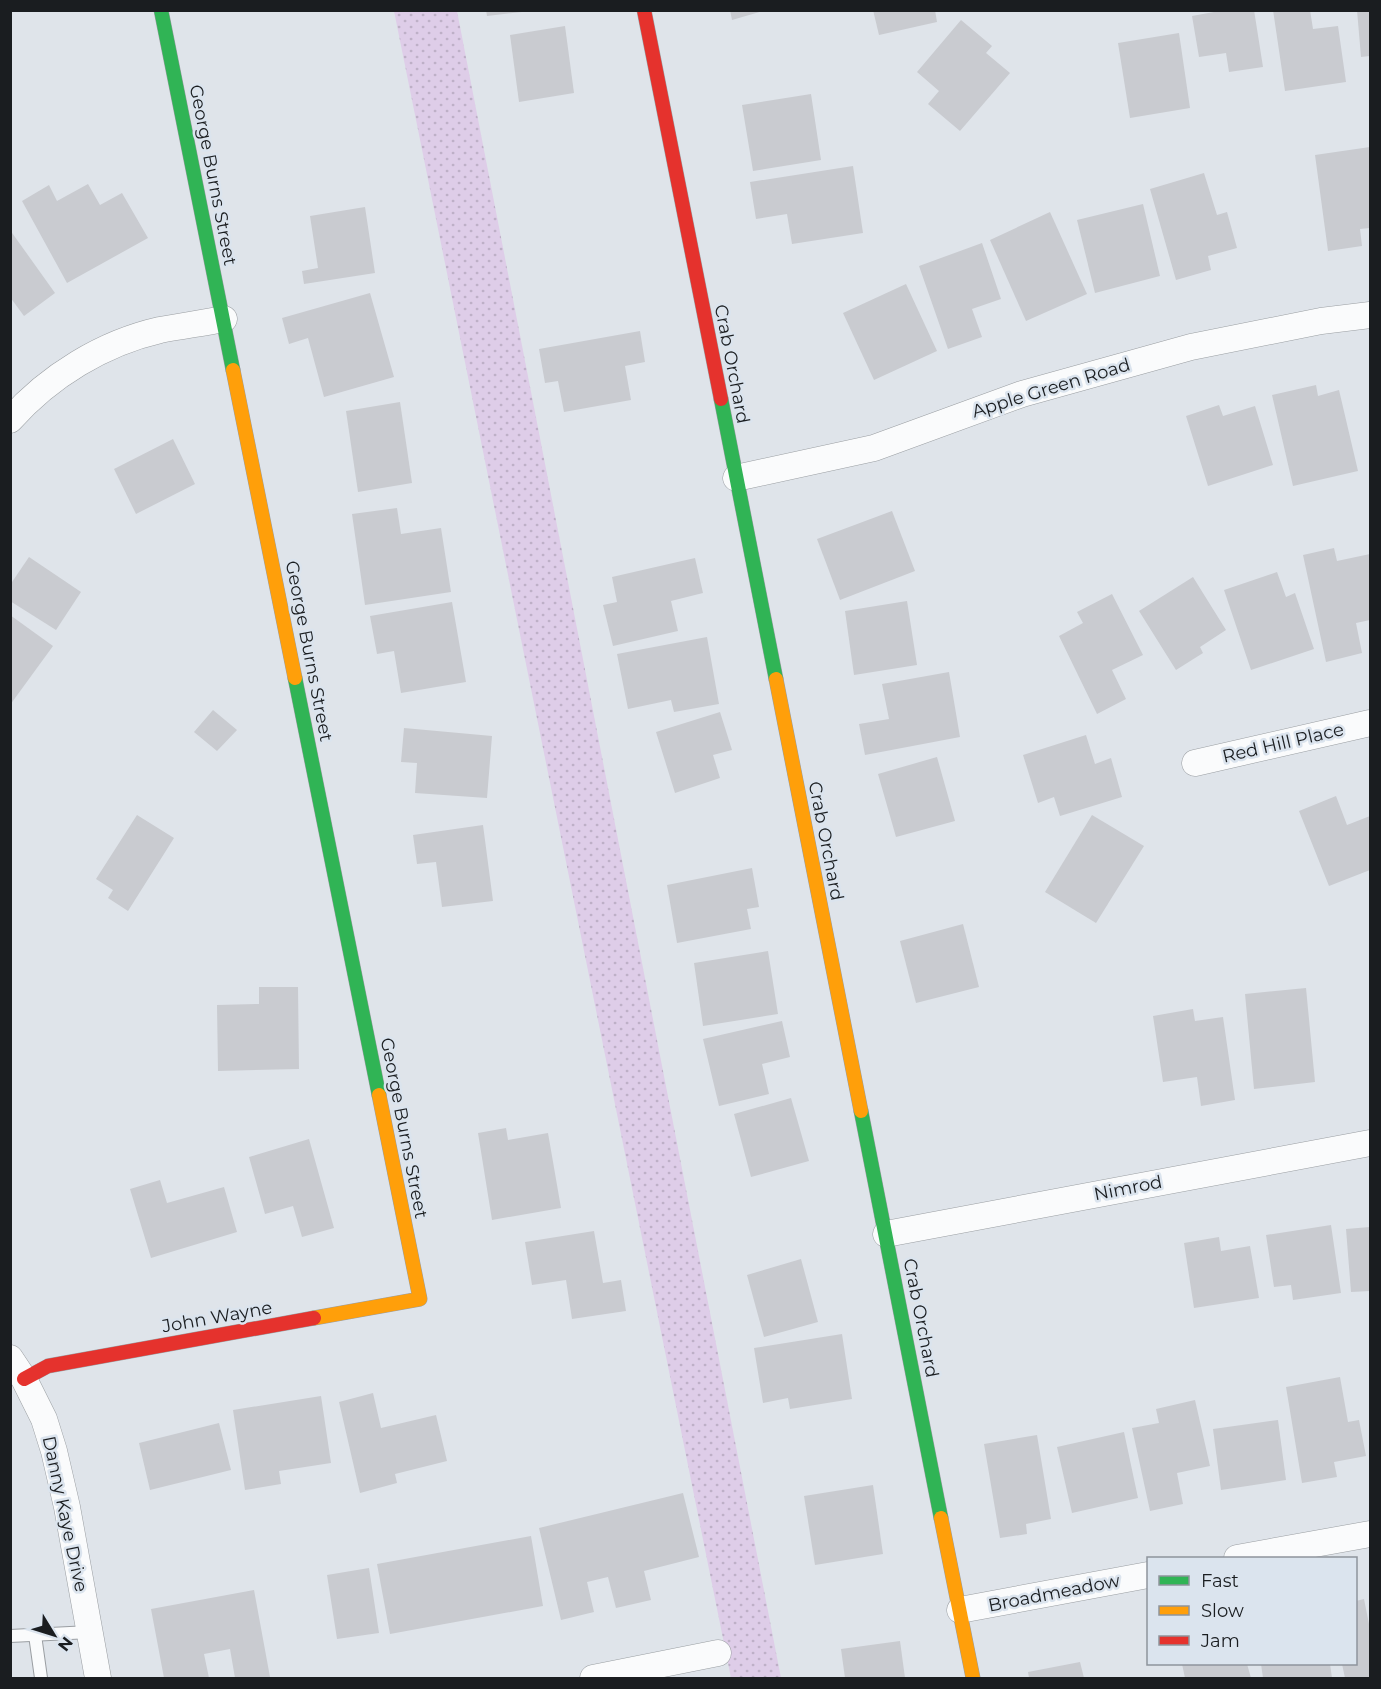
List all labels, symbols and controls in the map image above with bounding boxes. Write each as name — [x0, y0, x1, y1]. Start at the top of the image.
street label: George Burns Street — [185, 83, 241, 267]
street label: Crab Orchard — [710, 303, 754, 425]
street label: Apple Green Road — [969, 353, 1133, 423]
street label: George Burns Street — [281, 559, 337, 743]
street label: Red Hill Place — [1220, 718, 1346, 768]
street label: Crab Orchard — [804, 780, 848, 902]
street label: George Burns Street — [376, 1036, 432, 1220]
street label: Nimrod — [1092, 1171, 1164, 1205]
street label: Crab Orchard — [899, 1257, 943, 1379]
street label: John Wayne — [159, 1296, 274, 1338]
street label: Danny Kaye Drive — [38, 1434, 92, 1594]
legend — [1147, 1557, 1357, 1665]
street label: Broadmeadow — [986, 1569, 1122, 1617]
text: Fast — [1201, 1570, 1239, 1592]
text: Slow — [1201, 1600, 1244, 1622]
north arrow — [24, 1605, 84, 1665]
text: Jam — [1200, 1630, 1240, 1652]
text: N — [54, 1633, 77, 1655]

